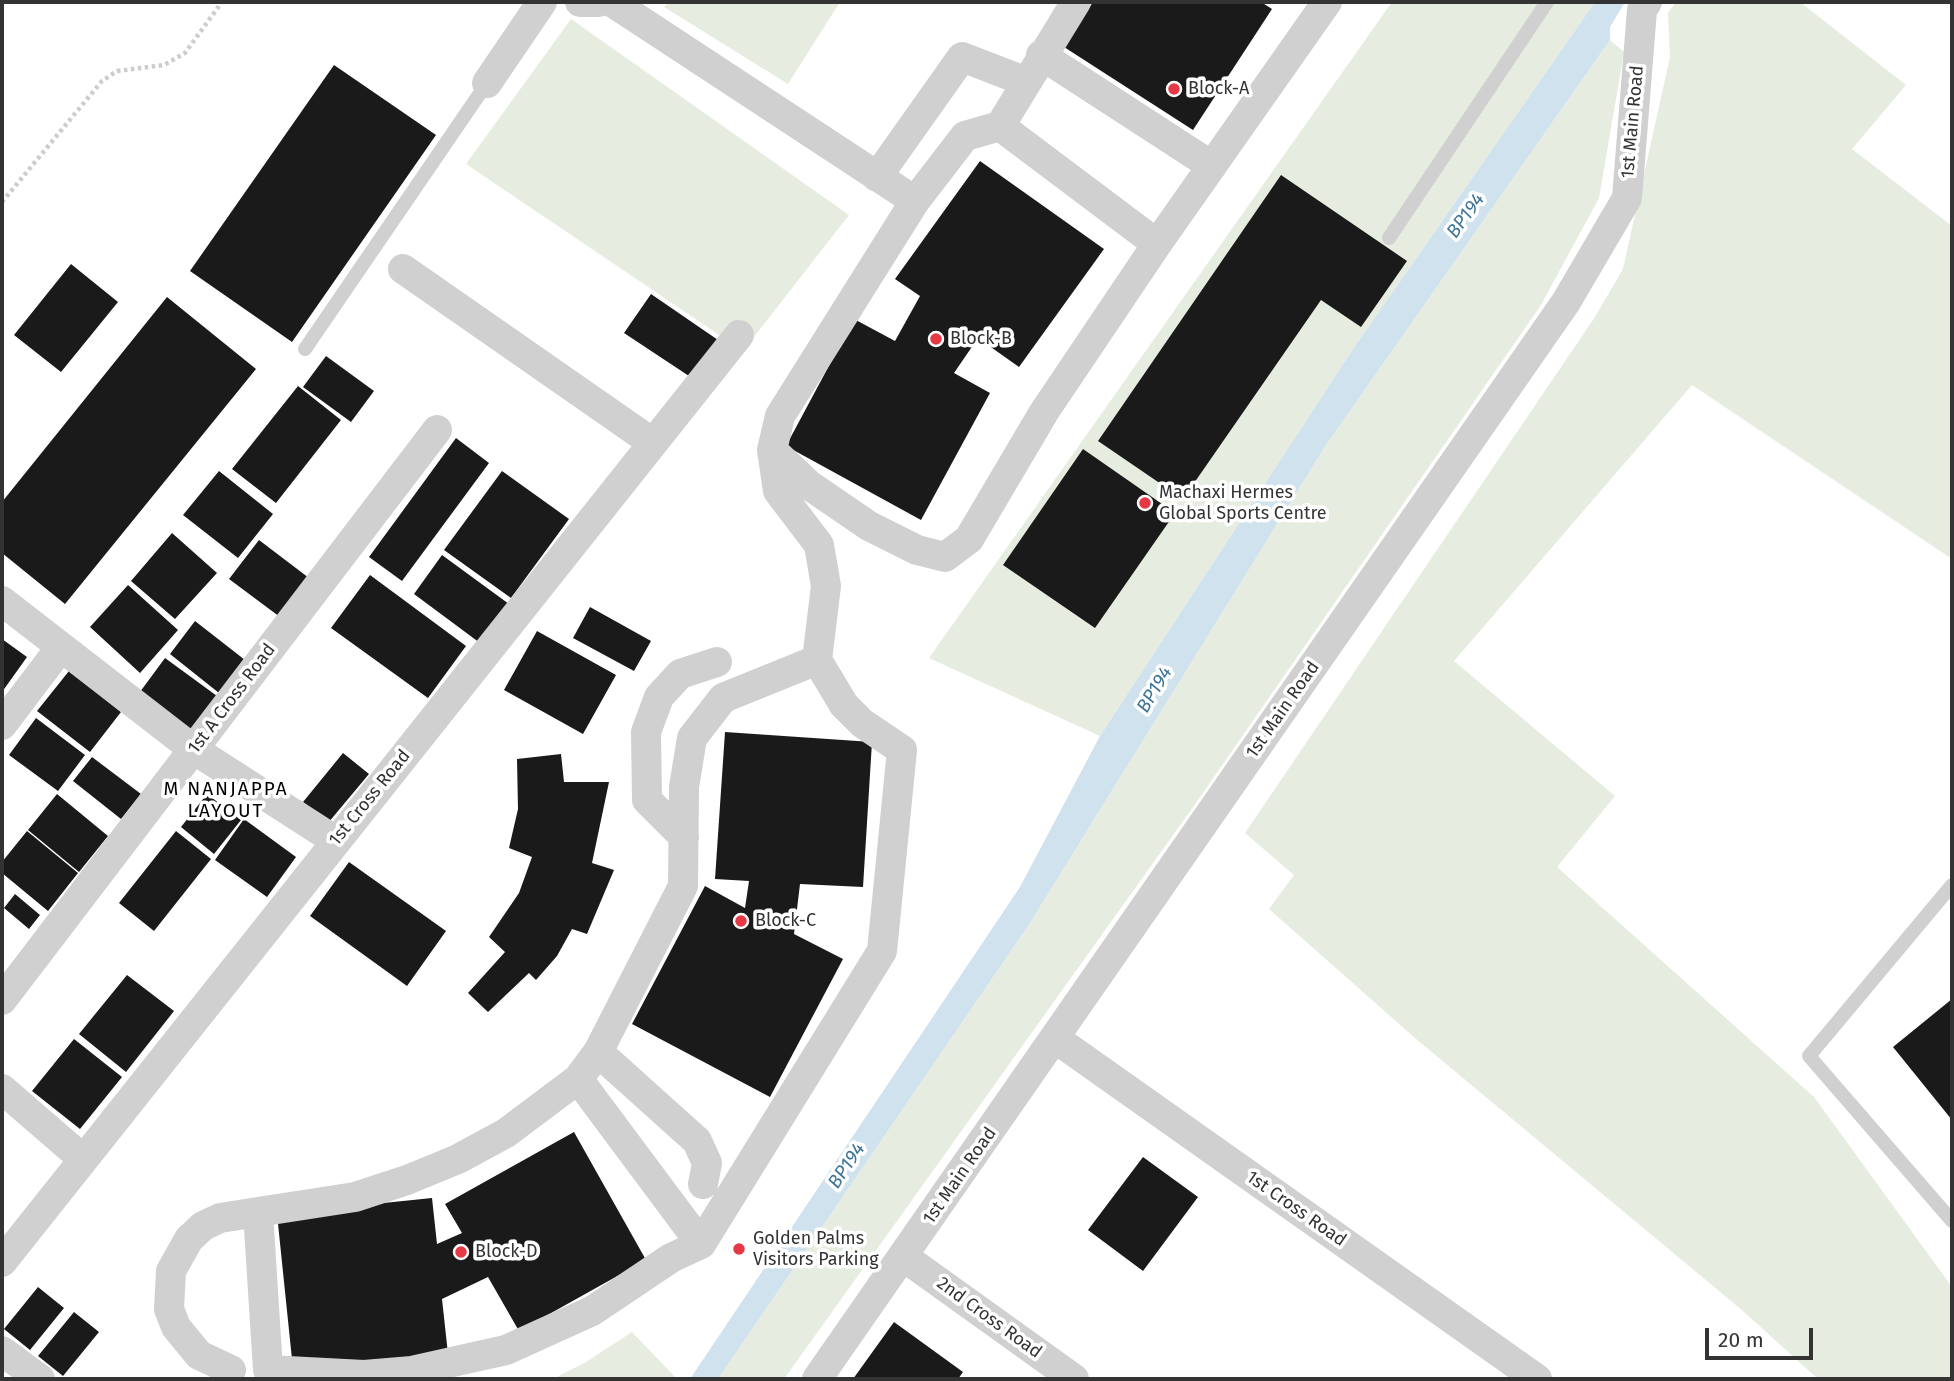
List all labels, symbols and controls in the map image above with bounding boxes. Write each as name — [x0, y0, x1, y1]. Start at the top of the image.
street label: 1st Main Road — [1617, 65, 1649, 179]
place label: Block-A — [1188, 78, 1249, 100]
marker: Block-A — [1166, 81, 1182, 97]
water label: BP194 — [1442, 189, 1490, 243]
place label: Block-B — [950, 328, 1012, 350]
marker: Block-B — [928, 331, 944, 347]
place label: Machaxi Hermes Global Sports Centre — [1159, 482, 1327, 524]
marker: Machaxi Hermes Global Sports Centre — [1137, 495, 1153, 511]
street label: 1st A Cross Road — [184, 640, 280, 758]
street label: 1st Main Road — [1242, 657, 1324, 763]
water label: BP194 — [1132, 663, 1178, 717]
street label: 1st Cross Road — [325, 746, 415, 850]
district label: M NANJAPPA LAYOUT — [165, 779, 287, 823]
place label: Block-C — [755, 910, 816, 932]
marker: Block-C — [733, 913, 749, 929]
street label: 1st Main Road — [919, 1123, 1001, 1229]
water label: BP194 — [824, 1139, 870, 1193]
street label: 1st Cross Road — [1242, 1167, 1350, 1251]
place label: Golden Palms Visitors Parking — [753, 1228, 879, 1270]
place label: Block-D — [475, 1241, 538, 1263]
marker: Golden Palms Visitors Parking — [731, 1241, 747, 1257]
marker: Block-D — [453, 1244, 469, 1260]
street label: 2nd Cross Road — [932, 1273, 1046, 1363]
scale bar — [1709, 1314, 1818, 1358]
text: 20 m — [1718, 1327, 1764, 1353]

